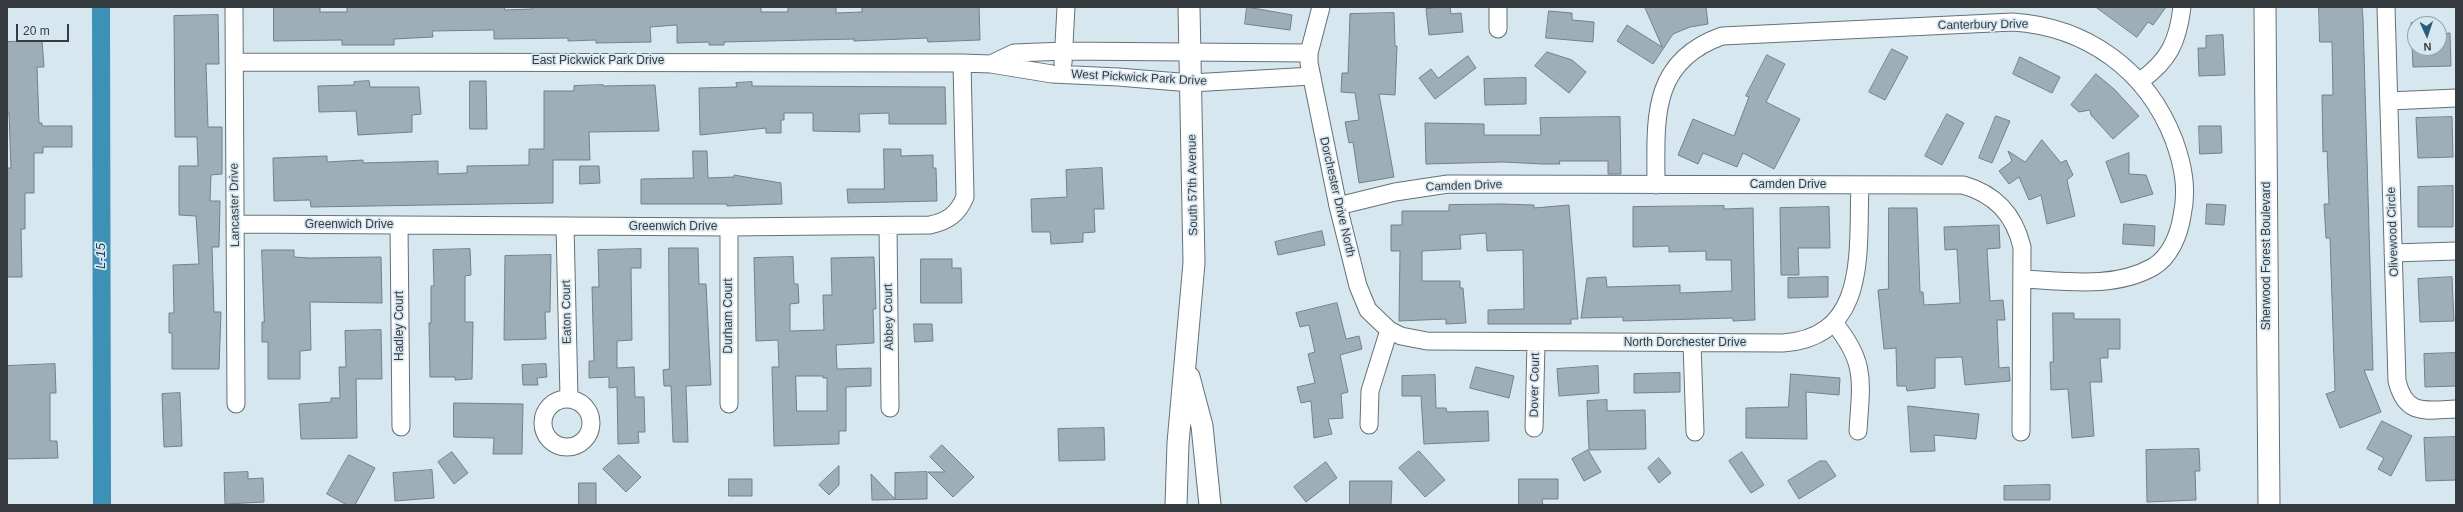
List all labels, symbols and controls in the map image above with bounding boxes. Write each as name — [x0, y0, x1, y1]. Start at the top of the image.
scale bar — [18, 16, 71, 42]
north arrow — [2407, 16, 2447, 56]
street label: Canterbury Drive — [1938, 17, 2028, 33]
text: 20 m — [23, 24, 50, 38]
text: N — [2423, 41, 2432, 53]
street label: East Pickwick Park Drive — [532, 54, 664, 68]
street label: West Pickwick Park Drive — [1071, 67, 1207, 89]
street label: South 57th Avenue — [1185, 134, 1201, 236]
street label: Dorchester Drive North — [1316, 136, 1358, 258]
street label: Lancaster Drive — [227, 163, 243, 247]
street label: Camden Drive — [1425, 177, 1503, 195]
street label: Camden Drive — [1750, 178, 1826, 192]
street label: Sherwood Forest Boulevard — [2260, 182, 2274, 330]
street label: Olivewood Circle — [2384, 187, 2402, 277]
street label: Greenwich Drive — [305, 218, 393, 232]
street label: Greenwich Drive — [629, 220, 717, 234]
water label: L-15 — [93, 243, 109, 269]
street label: Durham Court — [722, 278, 736, 354]
street label: Eaton Court — [559, 280, 575, 344]
street label: Abbey Court — [881, 284, 897, 350]
street label: Hadley Court — [393, 291, 407, 361]
street label: North Dorchester Drive — [1624, 336, 1746, 350]
street label: Dover Court — [1527, 353, 1543, 417]

